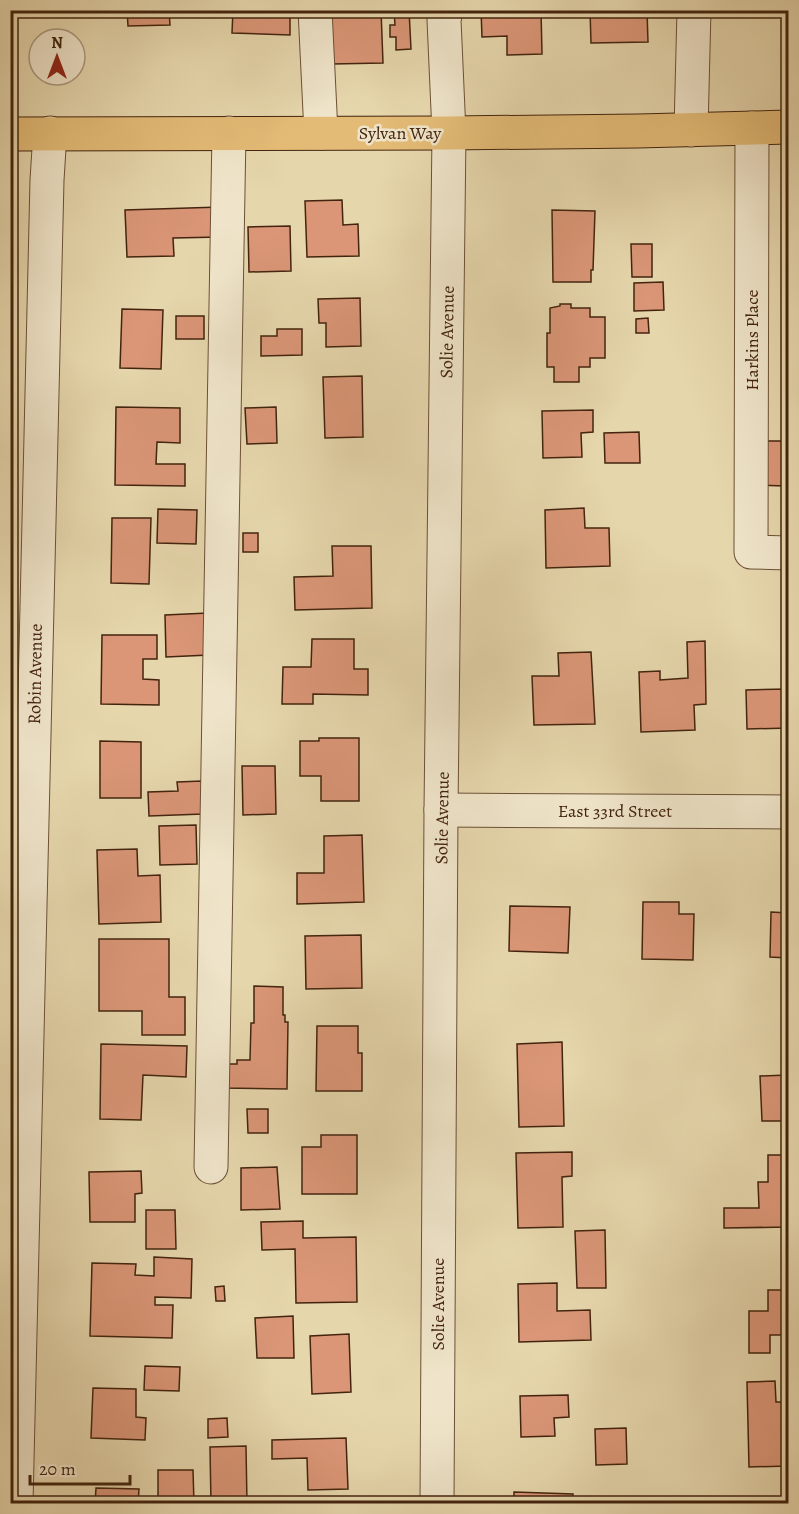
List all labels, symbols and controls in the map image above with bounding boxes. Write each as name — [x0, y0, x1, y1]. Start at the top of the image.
north arrow — [27, 27, 87, 87]
text: N — [51, 32, 63, 54]
street label: Sylvan Way — [359, 121, 442, 145]
street label: Solie Avenue — [434, 285, 460, 379]
street label: Harkins Place — [740, 289, 764, 391]
street label: Robin Avenue — [22, 623, 48, 725]
street label: Solie Avenue — [429, 771, 455, 865]
street label: East 33rd Street — [558, 799, 672, 823]
street label: Solie Avenue — [426, 1258, 450, 1350]
scale bar — [30, 1448, 130, 1486]
text: 20 m — [39, 1457, 76, 1481]

